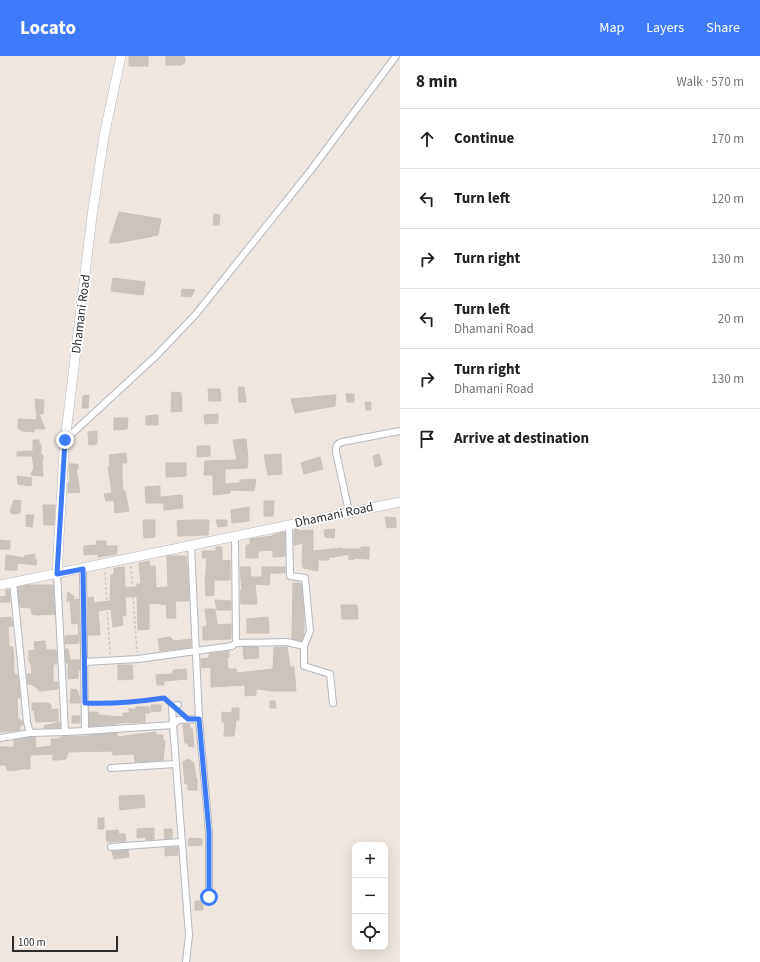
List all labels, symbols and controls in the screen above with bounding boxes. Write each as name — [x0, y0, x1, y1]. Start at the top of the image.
text: Locato — [20, 15, 76, 42]
text: Map — [599, 18, 624, 38]
text: Layers — [646, 18, 684, 38]
text: Share — [706, 18, 740, 38]
text: 8 min — [416, 70, 457, 94]
text: Walk · 570 m — [676, 73, 744, 91]
icon: ahead — [416, 128, 438, 150]
text: Continue — [454, 128, 514, 149]
text: 170 m — [711, 130, 744, 148]
icon: left — [416, 188, 438, 210]
text: Turn left — [454, 188, 510, 209]
text: 120 m — [711, 190, 744, 208]
icon: right — [416, 248, 438, 270]
text: Turn right — [454, 248, 520, 269]
text: 130 m — [711, 250, 744, 268]
street label: Dhamani Road — [67, 273, 95, 355]
text: Turn left — [454, 299, 510, 320]
icon: left — [416, 308, 438, 330]
text: 20 m — [718, 310, 744, 328]
text: Dhamani Road — [454, 320, 534, 338]
text: Turn right — [454, 359, 520, 380]
icon: right — [416, 368, 438, 390]
text: 130 m — [711, 370, 744, 388]
text: Dhamani Road — [454, 380, 534, 398]
icon: arrive — [416, 428, 438, 450]
text: Arrive at destination — [454, 428, 589, 449]
route end — [56, 431, 74, 449]
street label: Dhamani Road — [293, 498, 375, 532]
map controls — [352, 842, 388, 950]
button: + — [352, 842, 388, 878]
button: − — [352, 878, 388, 914]
route start — [200, 888, 218, 906]
button: locate — [352, 914, 388, 950]
scale bar — [12, 934, 118, 953]
text: 100 m — [18, 935, 46, 950]

